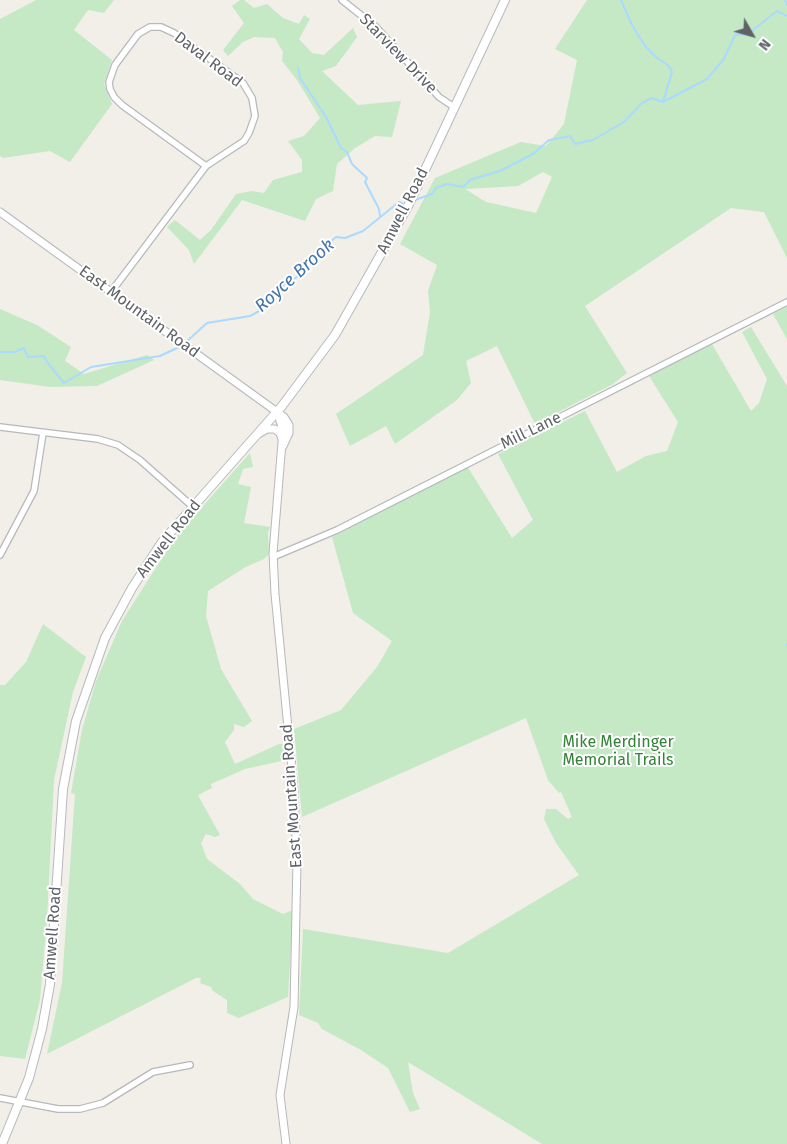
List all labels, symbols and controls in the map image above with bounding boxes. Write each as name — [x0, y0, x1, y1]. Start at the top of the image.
street label: Starview Drive — [355, 10, 441, 98]
north arrow — [727, 10, 777, 60]
street label: Daval Road — [170, 28, 246, 92]
text: N — [755, 36, 774, 53]
street label: Amwell Road — [373, 165, 433, 257]
water label: Royce Brook — [251, 235, 339, 317]
street label: East Mountain Road — [75, 262, 203, 362]
street label: Mill Lane — [497, 408, 565, 454]
street label: Amwell Road — [133, 496, 205, 582]
street label: East Mountain Road — [277, 723, 307, 869]
park label: Mike Merdinger Memorial Trails — [562, 733, 674, 771]
street label: Amwell Road — [40, 886, 66, 980]

